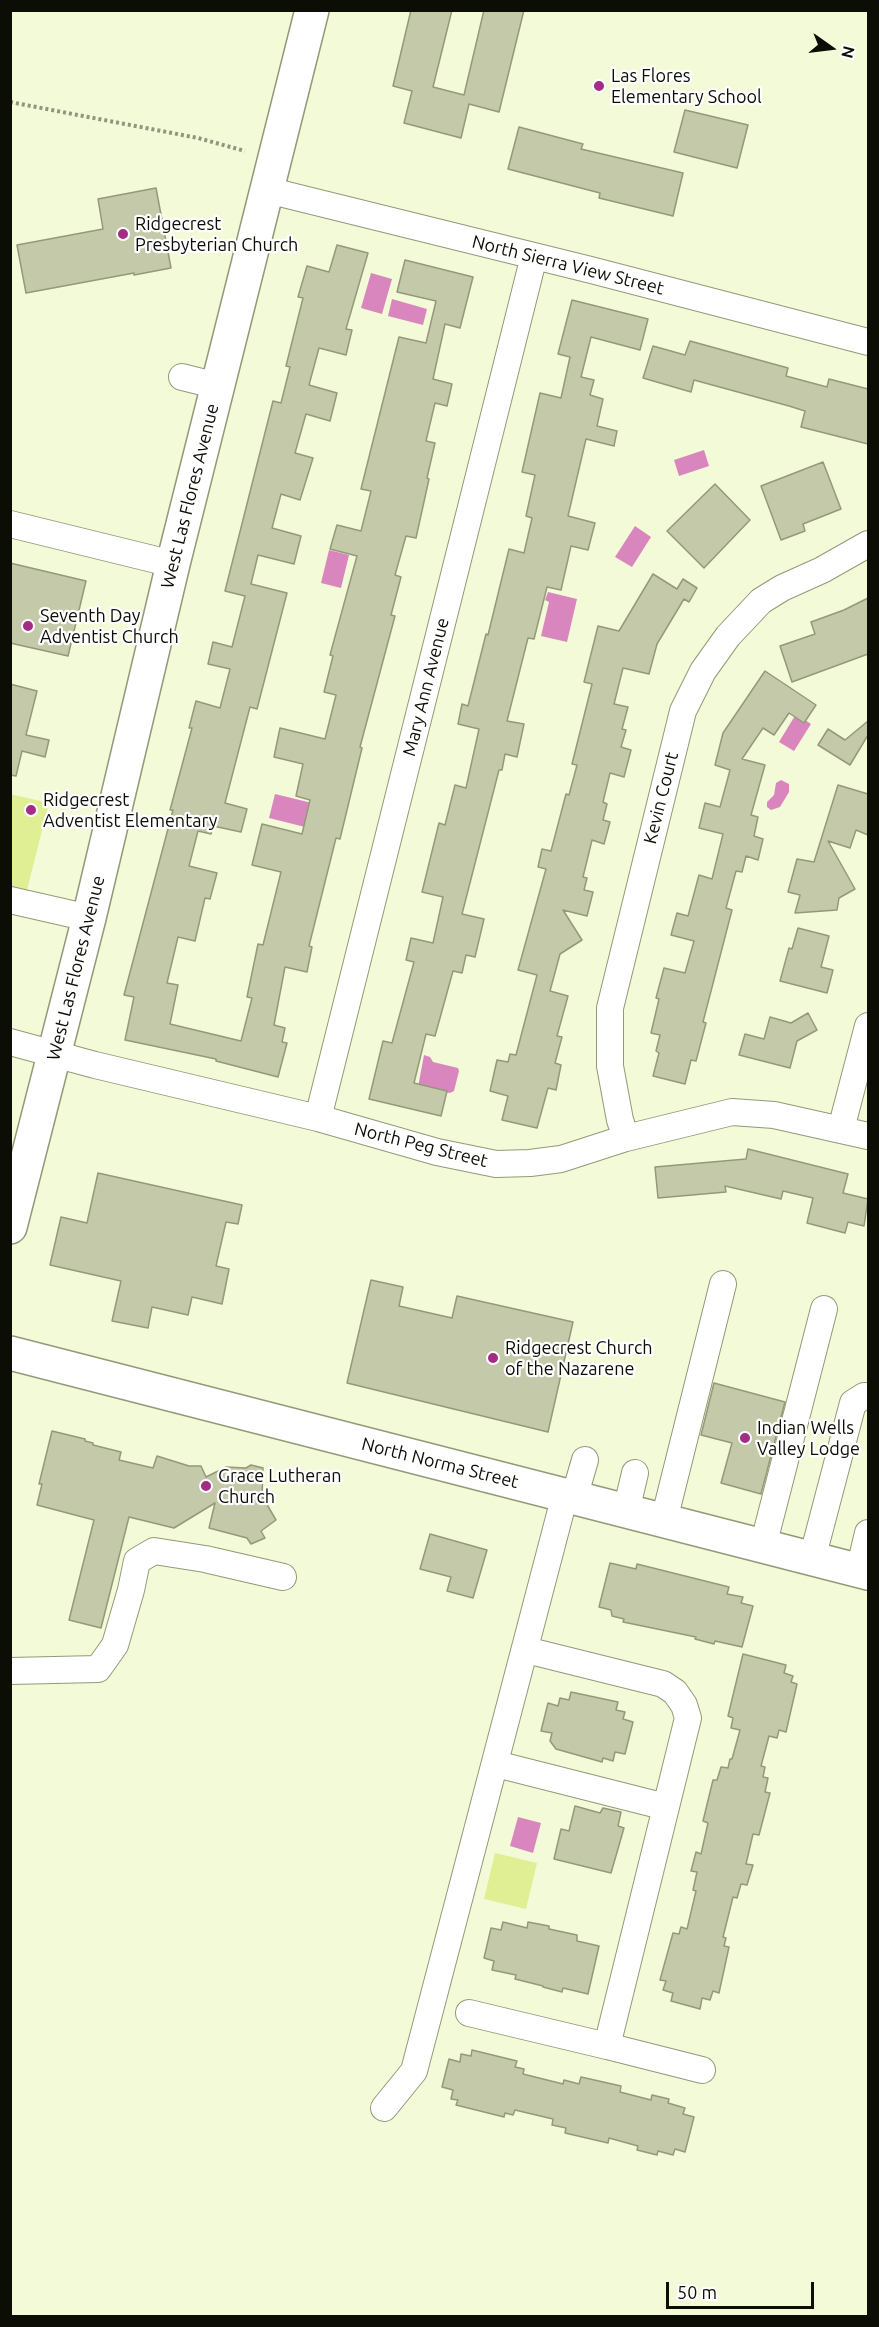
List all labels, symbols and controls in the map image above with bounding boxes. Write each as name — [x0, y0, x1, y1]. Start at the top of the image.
north arrow — [801, 18, 861, 78]
text: N — [838, 44, 859, 60]
place label: Las Flores Elementary School — [611, 65, 762, 107]
marker: Las Flores Elementary School — [592, 79, 606, 93]
place label: Ridgecrest Presbyterian Church — [135, 213, 298, 256]
marker: Ridgecrest Presbyterian Church — [116, 227, 130, 241]
street label: North Sierra View Street — [470, 231, 666, 299]
street label: West Las Flores Avenue — [157, 401, 223, 591]
place label: Seventh Day Adventist Church — [40, 605, 179, 648]
street label: Mary Ann Avenue — [398, 616, 454, 758]
marker: Seventh Day Adventist Church — [21, 619, 35, 633]
street label: Kevin Court — [639, 750, 683, 846]
place label: Ridgecrest Adventist Elementary — [43, 789, 217, 832]
marker: Ridgecrest Adventist Elementary — [24, 803, 38, 817]
street label: West Las Flores Avenue — [43, 873, 109, 1063]
street label: North Peg Street — [352, 1118, 490, 1172]
place label: Ridgecrest Church of the Nazarene — [505, 1337, 653, 1380]
marker: Ridgecrest Church of the Nazarene — [486, 1351, 500, 1365]
place label: Indian Wells Valley Lodge — [757, 1417, 860, 1460]
marker: Indian Wells Valley Lodge — [738, 1431, 752, 1445]
street label: North Norma Street — [359, 1433, 521, 1493]
place label: Grace Lutheran Church — [218, 1465, 341, 1508]
marker: Grace Lutheran Church — [199, 1479, 213, 1493]
scale bar — [669, 2270, 818, 2308]
text: 50 m — [677, 2282, 717, 2302]

